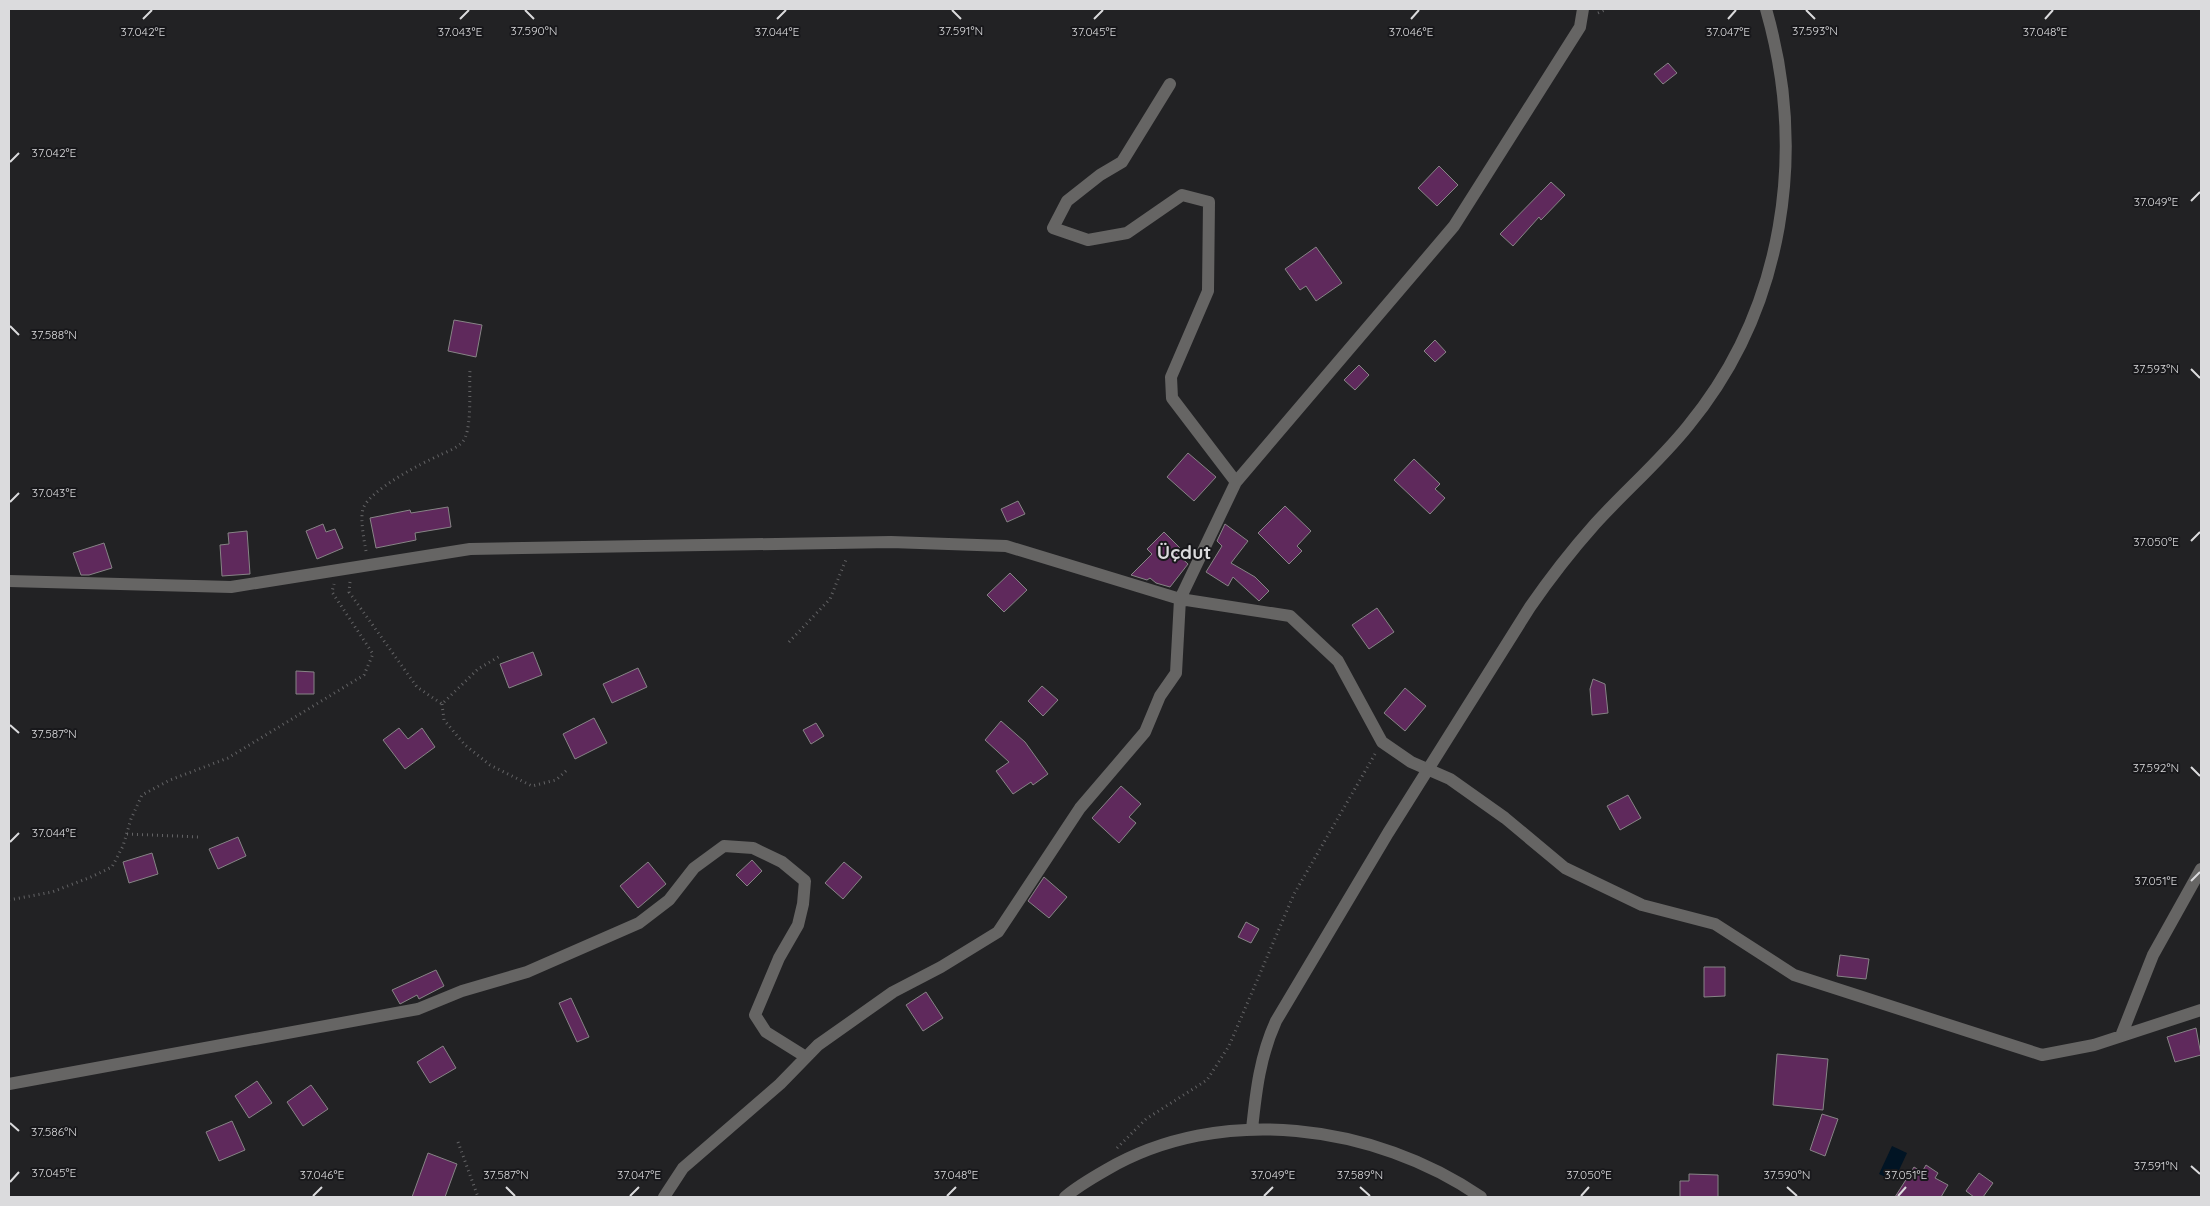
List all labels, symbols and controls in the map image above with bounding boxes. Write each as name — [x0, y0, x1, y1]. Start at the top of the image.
text: 37.590°N — [511, 23, 557, 38]
text: 37.591°N — [939, 23, 983, 38]
text: 37.593°N — [1792, 23, 1838, 38]
text: 37.042°E — [121, 24, 166, 39]
text: 37.043°E — [438, 24, 482, 39]
text: 37.044°E — [755, 24, 799, 39]
text: 37.045°E — [1072, 24, 1117, 39]
text: 37.046°E — [1389, 24, 1433, 39]
text: 37.047°E — [1706, 24, 1750, 39]
text: 37.048°E — [2023, 24, 2067, 39]
text: 37.042°E — [32, 145, 77, 160]
text: 37.049°E — [2134, 194, 2178, 209]
text: 37.588°N — [31, 327, 77, 342]
text: 37.593°N — [2133, 361, 2179, 376]
text: 37.043°E — [32, 485, 76, 500]
text: 37.050°E — [2133, 534, 2179, 549]
district label: Üçdut — [1157, 540, 1211, 564]
text: 37.587°N — [31, 726, 77, 741]
text: 37.592°N — [2133, 760, 2179, 775]
text: 37.044°E — [32, 825, 76, 840]
text: 37.051°E — [2135, 873, 2178, 888]
text: 37.586°N — [31, 1124, 77, 1139]
text: 37.591°N — [2134, 1158, 2178, 1173]
text: 37.045°E — [32, 1165, 77, 1180]
text: 37.046°E — [300, 1167, 344, 1182]
text: 37.587°N — [483, 1167, 529, 1182]
text: 37.047°E — [617, 1167, 661, 1182]
text: 37.048°E — [934, 1167, 978, 1182]
text: 37.049°E — [1251, 1167, 1295, 1182]
text: 37.589°N — [1337, 1167, 1383, 1182]
text: 37.050°E — [1566, 1167, 1612, 1182]
text: 37.590°N — [1764, 1167, 1810, 1182]
text: 37.051°E — [1885, 1167, 1928, 1182]

